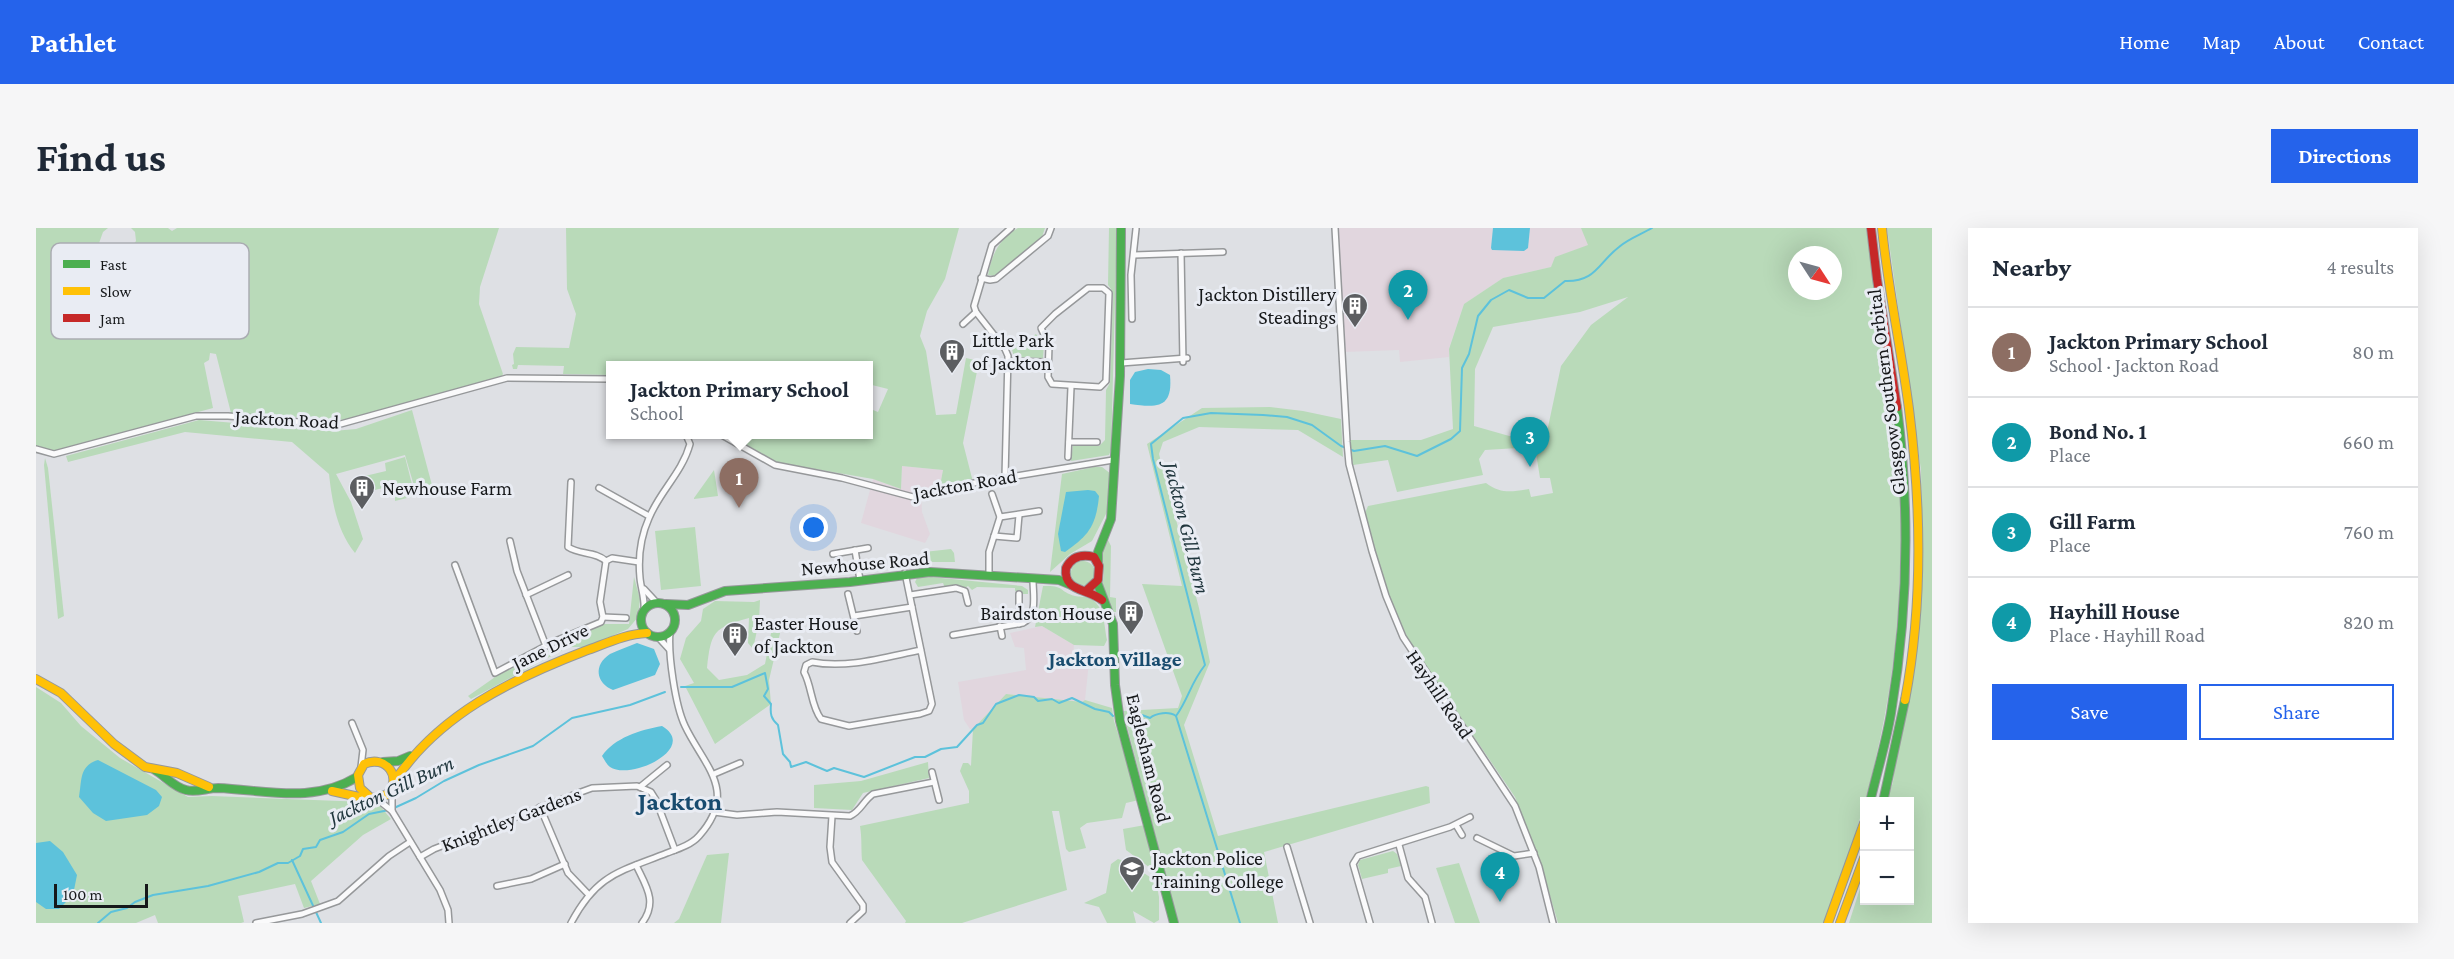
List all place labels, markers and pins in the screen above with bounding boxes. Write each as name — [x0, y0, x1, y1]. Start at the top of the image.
pin: 2 — [1388, 270, 1428, 320]
place label: Jackton Distillery Steadings — [1196, 283, 1337, 329]
building icon: Jackton Distillery Steadings — [1340, 291, 1370, 329]
place label: Little Park of Jackton — [972, 329, 1054, 375]
building icon: Little Park of Jackton — [937, 337, 967, 375]
pin: 3 — [1510, 418, 1550, 467]
pin: 1 — [720, 458, 758, 508]
building icon: Newhouse Farm — [347, 473, 377, 511]
place label: Newhouse Farm — [382, 477, 512, 499]
building icon: Bairdston House — [1116, 598, 1146, 636]
place label: Bairdston House — [980, 602, 1112, 624]
place label: Easter House of Jackton — [754, 612, 859, 658]
building icon: Easter House of Jackton — [720, 620, 750, 658]
place label: Jackton Police Training College — [1150, 847, 1284, 893]
pin: 4 — [1480, 852, 1520, 902]
school or university icon: Jackton Police Training College — [1117, 854, 1147, 892]

